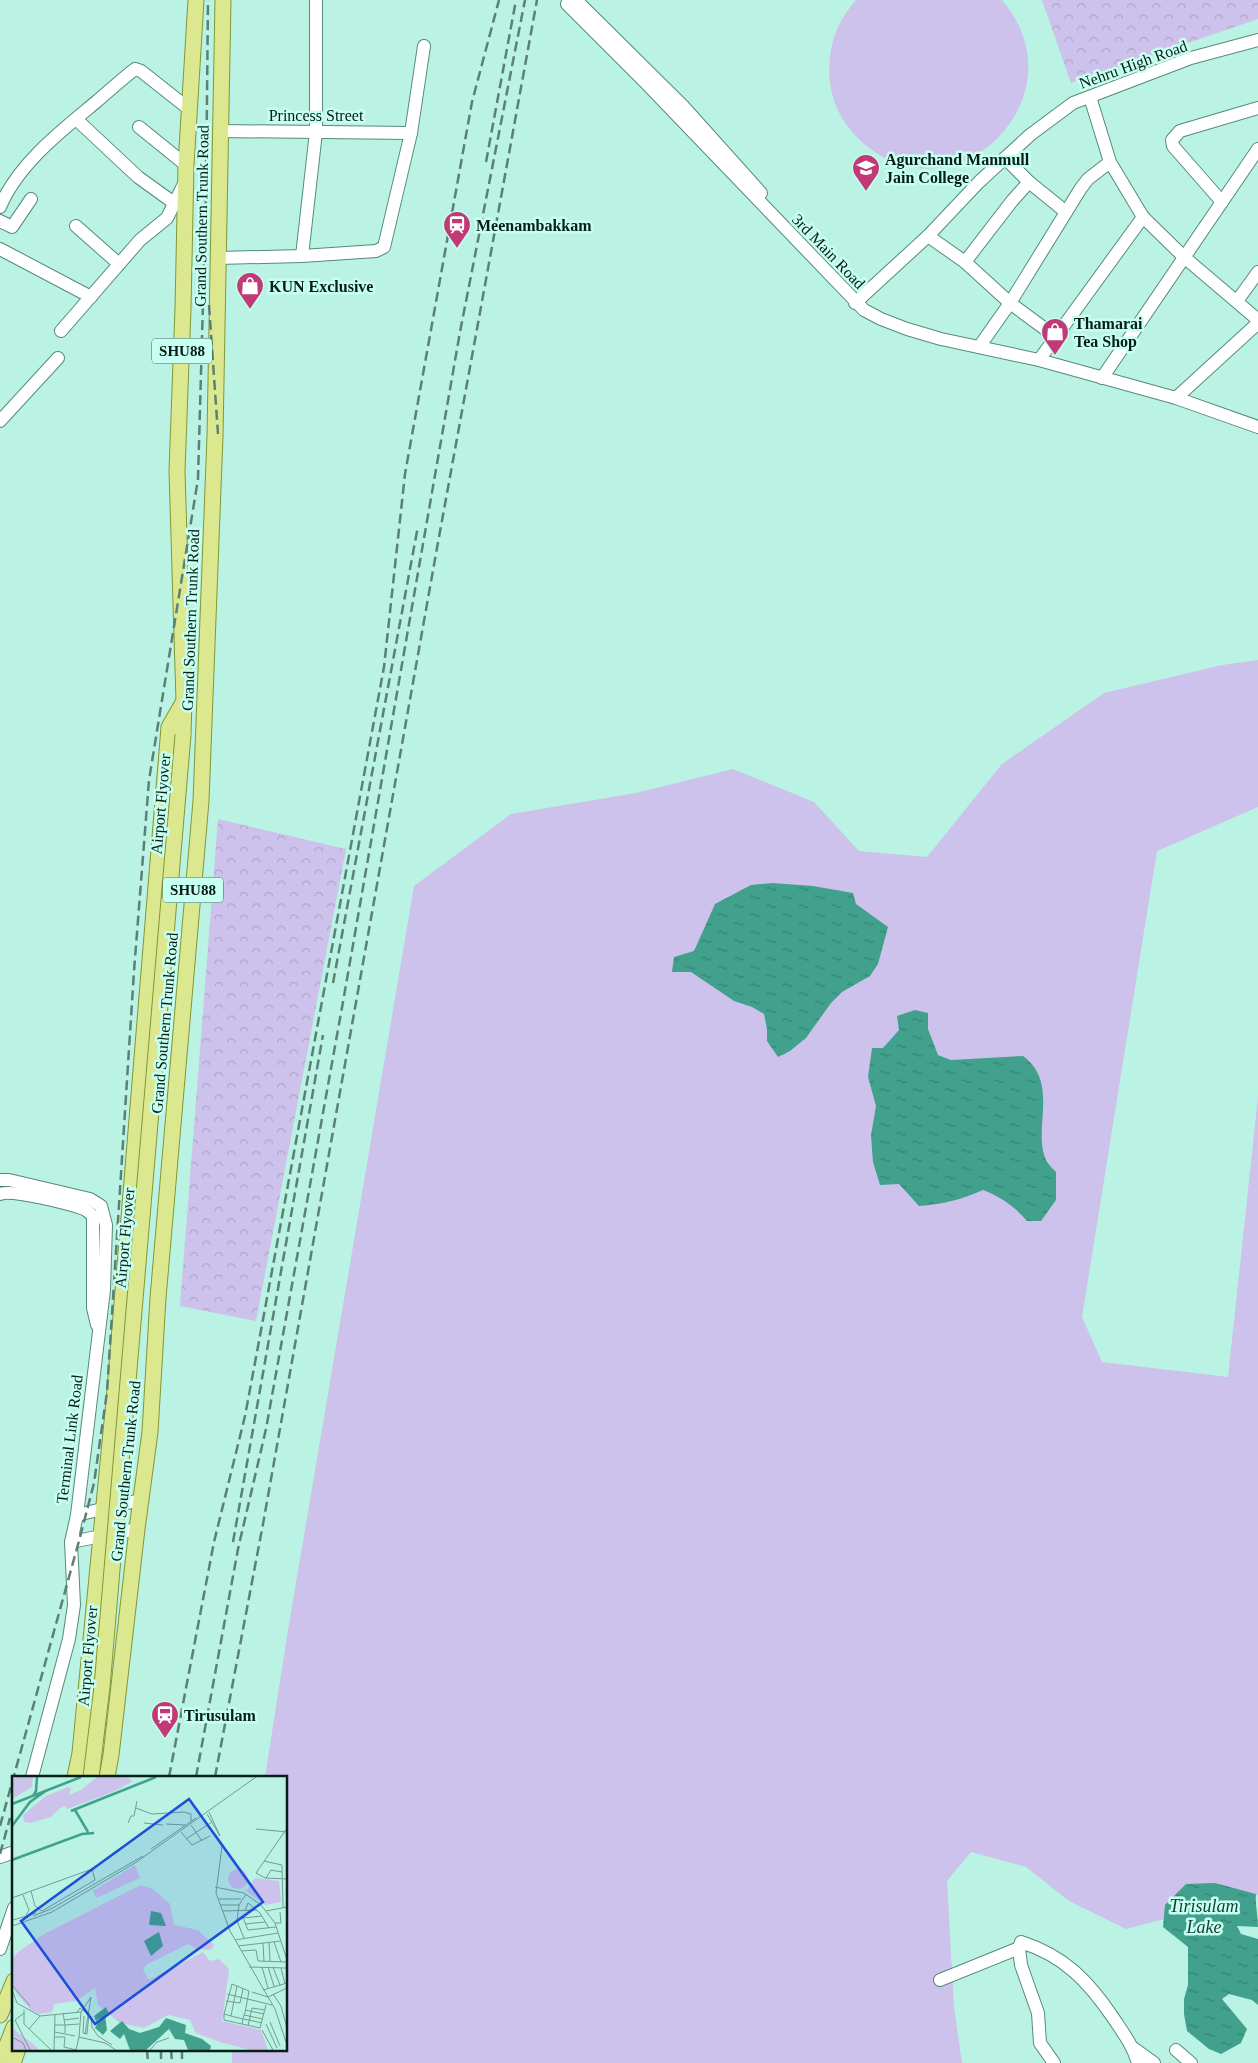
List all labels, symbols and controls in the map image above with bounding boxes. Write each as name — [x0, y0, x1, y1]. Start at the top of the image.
street label: Nehru High Road — [1077, 37, 1190, 93]
street label: Princess Street — [269, 107, 364, 124]
street label: Grand Southern Trunk Road — [191, 125, 212, 307]
place label: Agurchand Manmull Jain College — [885, 151, 1030, 187]
school or university icon: Agurchand Manmull Jain College — [851, 153, 881, 192]
station icon: Meenambakkam — [442, 210, 472, 249]
street label: 3rd Main Road — [789, 211, 868, 292]
place label: Meenambakkam — [476, 217, 592, 234]
shop icon: KUN Exclusive — [235, 271, 265, 310]
place label: KUN Exclusive — [269, 278, 373, 295]
place label: Thamarai Tea Shop — [1074, 315, 1143, 351]
shop icon: Thamarai Tea Shop — [1040, 317, 1070, 356]
road number: SHU88 — [152, 338, 212, 364]
street label: Grand Southern Trunk Road — [179, 529, 202, 711]
street label: Airport Flyover — [148, 752, 174, 855]
road number: SHU88 — [163, 878, 223, 902]
street label: Grand Southern Trunk Road — [148, 932, 181, 1114]
street label: Airport Flyover — [112, 1186, 138, 1289]
street label: Terminal Link Road — [53, 1374, 86, 1504]
street label: Grand Southern Trunk Road — [108, 1380, 143, 1562]
street label: Airport Flyover — [75, 1604, 101, 1707]
station icon: Tirusulam — [150, 1700, 180, 1739]
place label: Tirusulam — [184, 1707, 256, 1724]
inset map — [12, 1776, 288, 2050]
water label: Tirisulam Lake — [1169, 1896, 1239, 1937]

